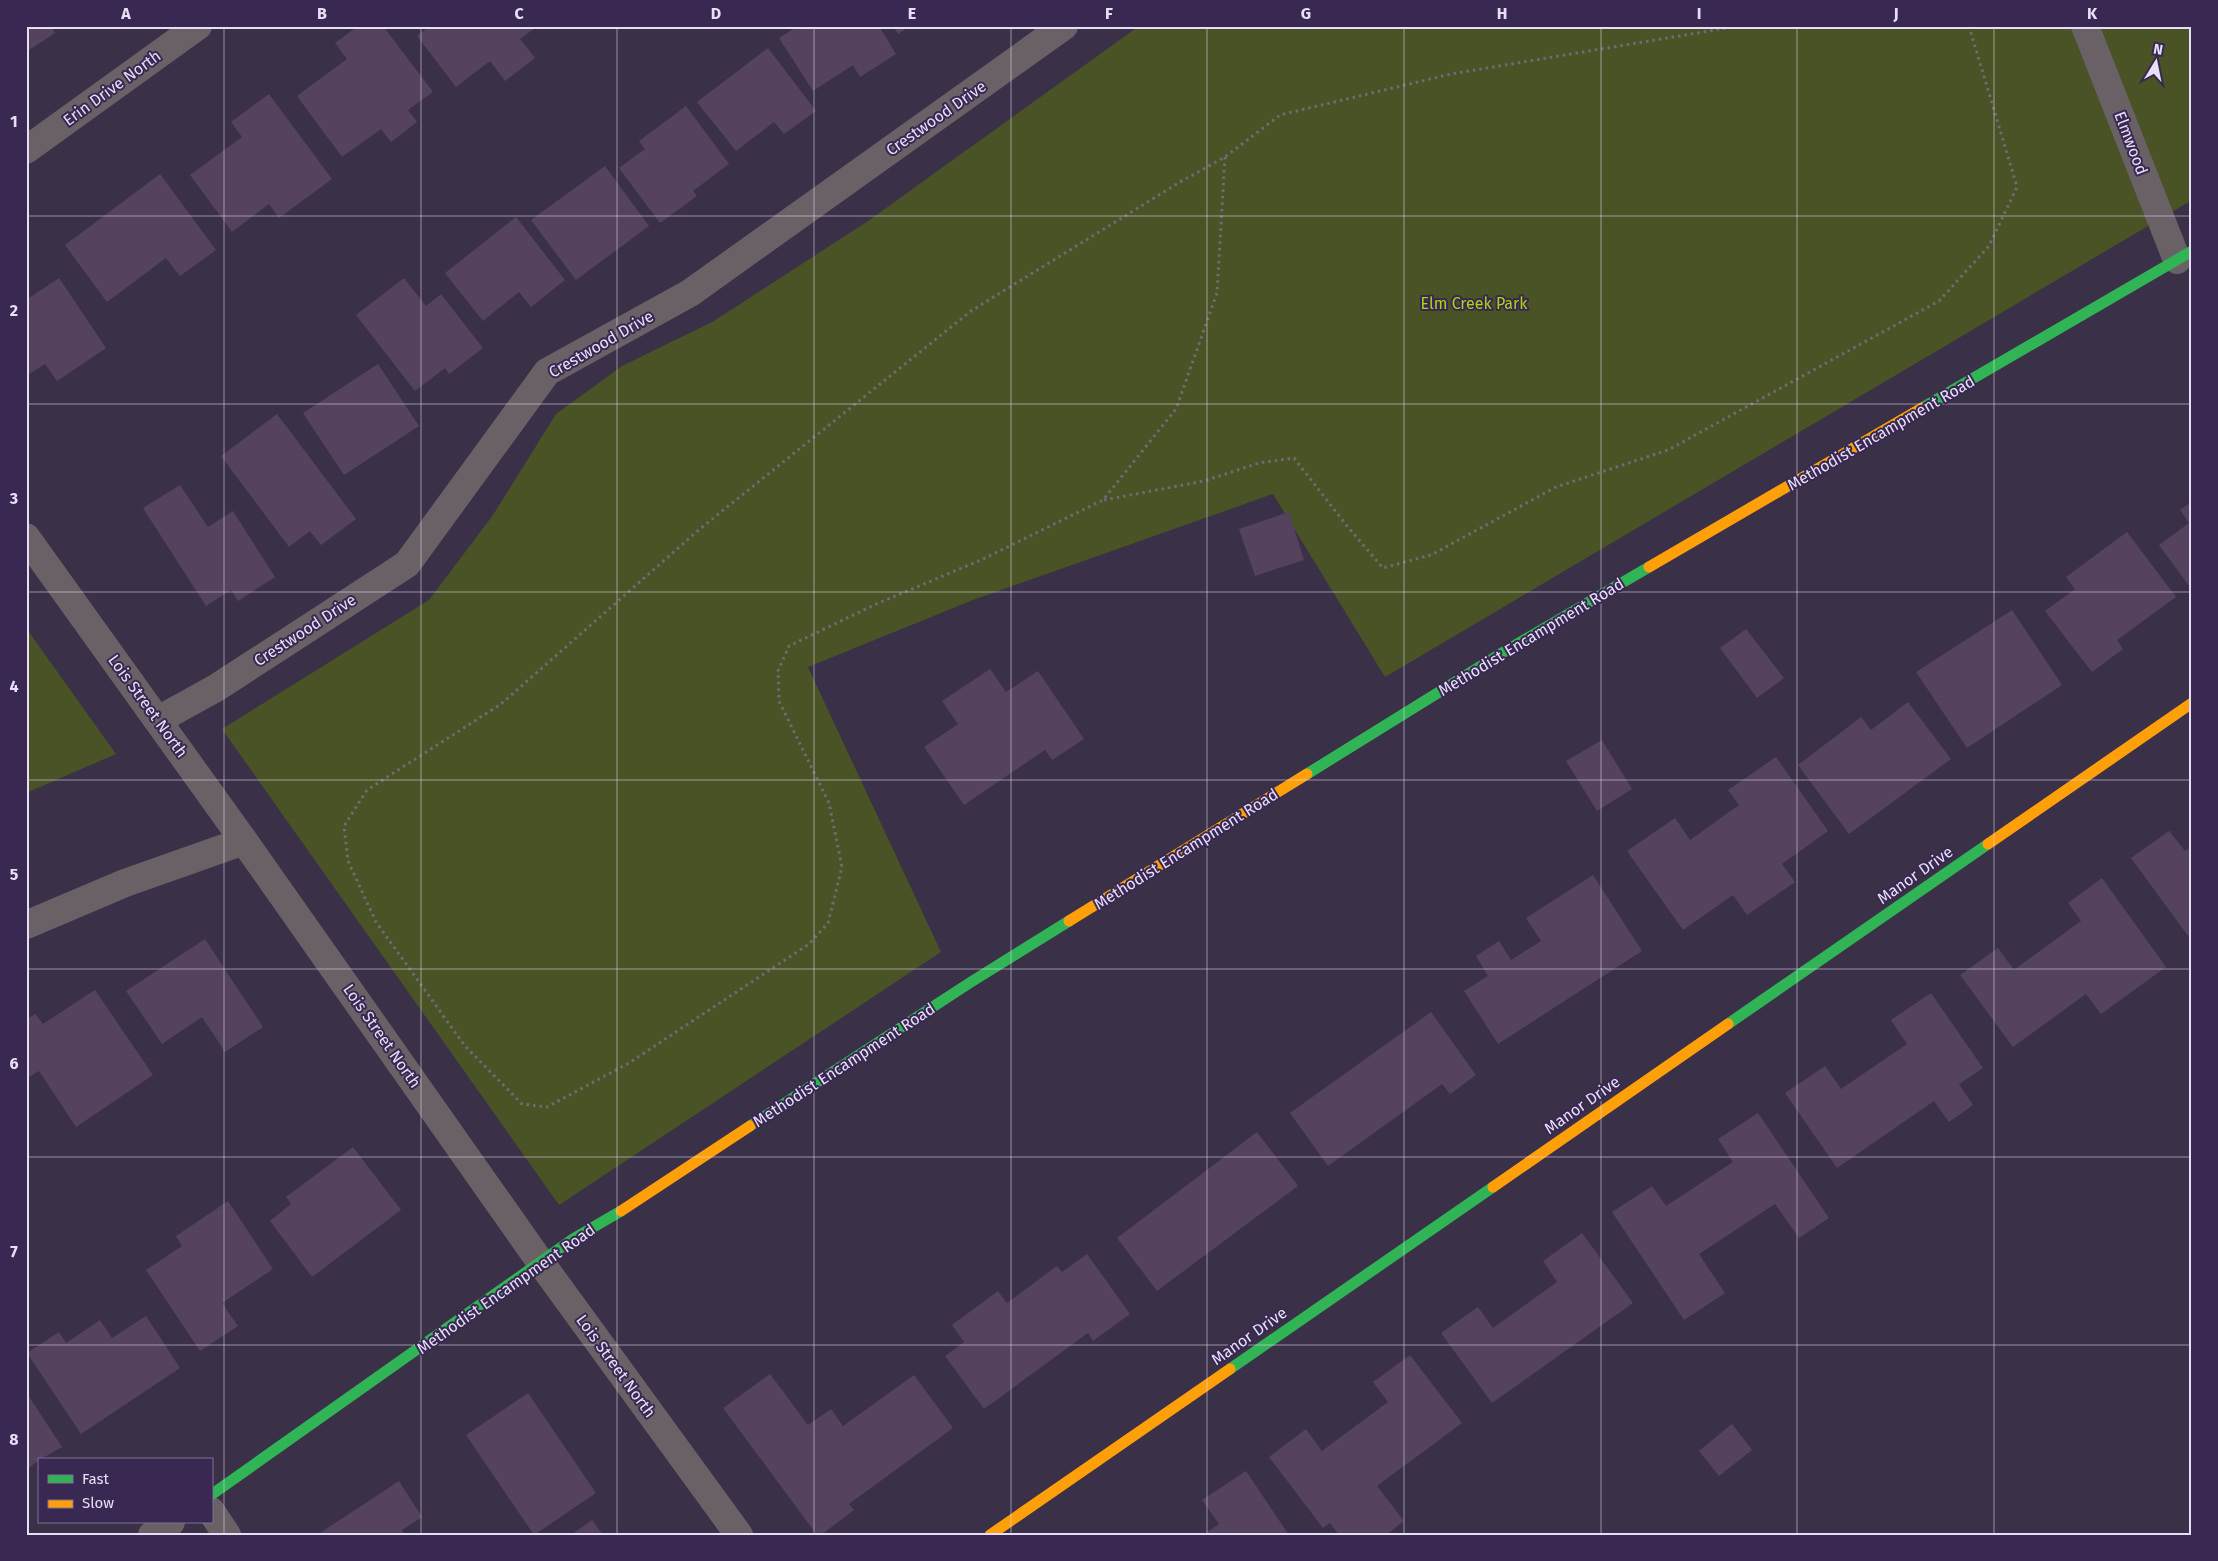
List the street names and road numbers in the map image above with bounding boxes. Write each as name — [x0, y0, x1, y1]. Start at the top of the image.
street label: Erin Drive North — [59, 46, 165, 130]
street label: Crestwood Drive — [882, 76, 990, 160]
street label: Elmwood — [2110, 109, 2152, 177]
street label: Crestwood Drive — [545, 306, 657, 382]
street label: Methodist Encampment Road — [1784, 371, 1978, 495]
street label: Methodist Encampment Road — [1435, 574, 1627, 700]
street label: Crestwood Drive — [250, 590, 360, 670]
street label: Lois Street North — [104, 651, 192, 761]
street label: Methodist Encampment Road — [1091, 784, 1281, 914]
street label: Manor Drive — [1874, 842, 1956, 908]
street label: Lois Street North — [339, 980, 425, 1092]
street label: Methodist Encampment Road — [749, 999, 939, 1131]
street label: Manor Drive — [1541, 1072, 1623, 1138]
street label: Methodist Encampment Road — [413, 1220, 599, 1358]
street label: Manor Drive — [1208, 1303, 1290, 1369]
street label: Lois Street North — [572, 1311, 660, 1421]

